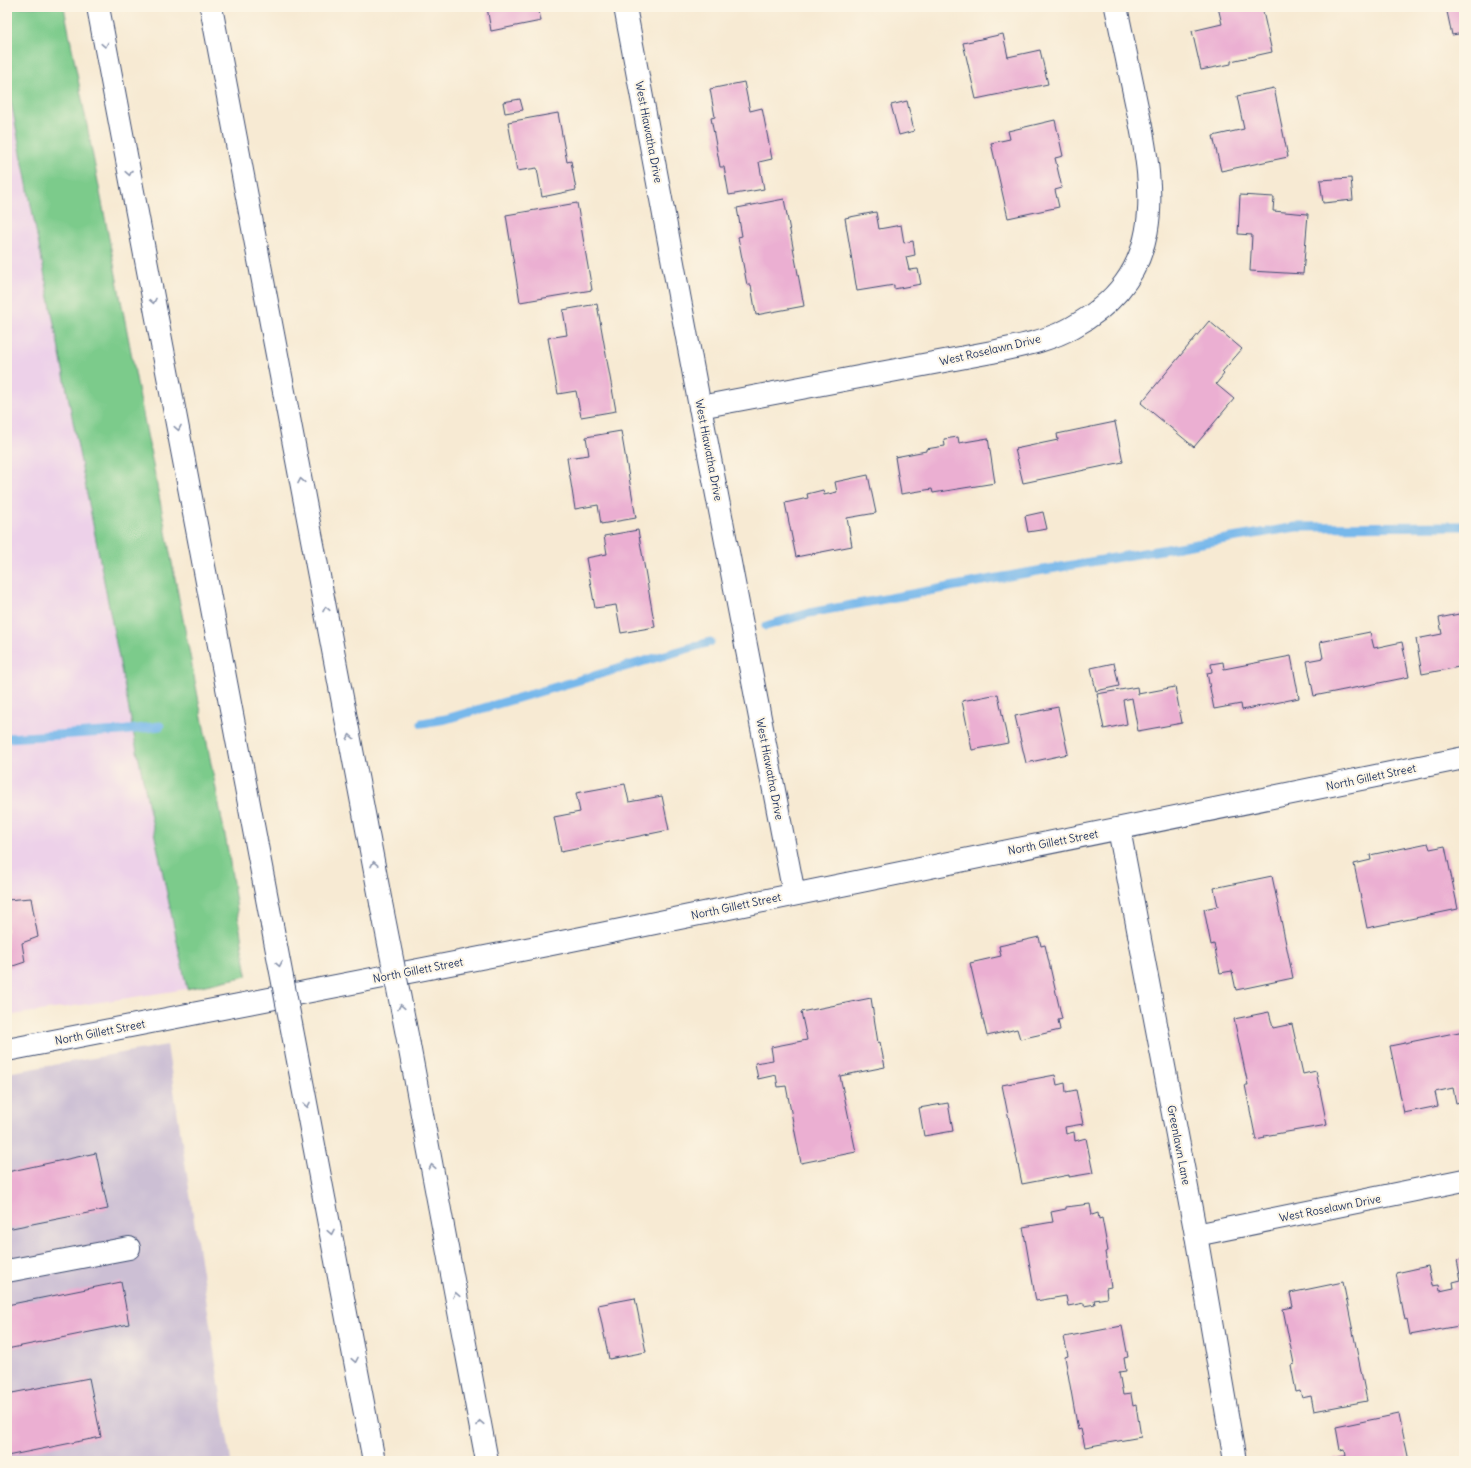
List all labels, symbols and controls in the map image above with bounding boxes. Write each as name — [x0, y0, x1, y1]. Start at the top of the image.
one-way arrow — [100, 42, 109, 48]
street label: West Hiawatha Drive — [632, 80, 666, 184]
one-way arrow — [125, 170, 133, 176]
one-way arrow — [149, 298, 157, 304]
street label: West Roselawn Drive — [938, 332, 1042, 368]
street label: West Hiawatha Drive — [692, 398, 726, 502]
one-way arrow — [173, 425, 181, 432]
one-way arrow — [298, 478, 306, 484]
one-way arrow — [322, 606, 330, 612]
street label: West Hiawatha Drive — [753, 717, 787, 821]
one-way arrow — [346, 734, 354, 740]
street label: North Gillett Street — [1325, 761, 1417, 793]
street label: North Gillett Street — [1007, 826, 1100, 858]
one-way arrow — [370, 861, 379, 868]
street label: North Gillett Street — [690, 890, 782, 922]
street label: North Gillett Street — [372, 954, 465, 986]
one-way arrow — [275, 960, 283, 967]
one-way arrow — [397, 1004, 406, 1010]
street label: North Gillett Street — [54, 1016, 147, 1048]
one-way arrow — [302, 1102, 310, 1108]
street label: Greenlawn Lane — [1164, 1104, 1194, 1186]
one-way arrow — [428, 1164, 436, 1170]
street label: West Roselawn Drive — [1278, 1191, 1382, 1225]
one-way arrow — [326, 1229, 335, 1236]
one-way arrow — [452, 1292, 461, 1298]
one-way arrow — [350, 1357, 359, 1363]
one-way arrow — [476, 1420, 485, 1426]

